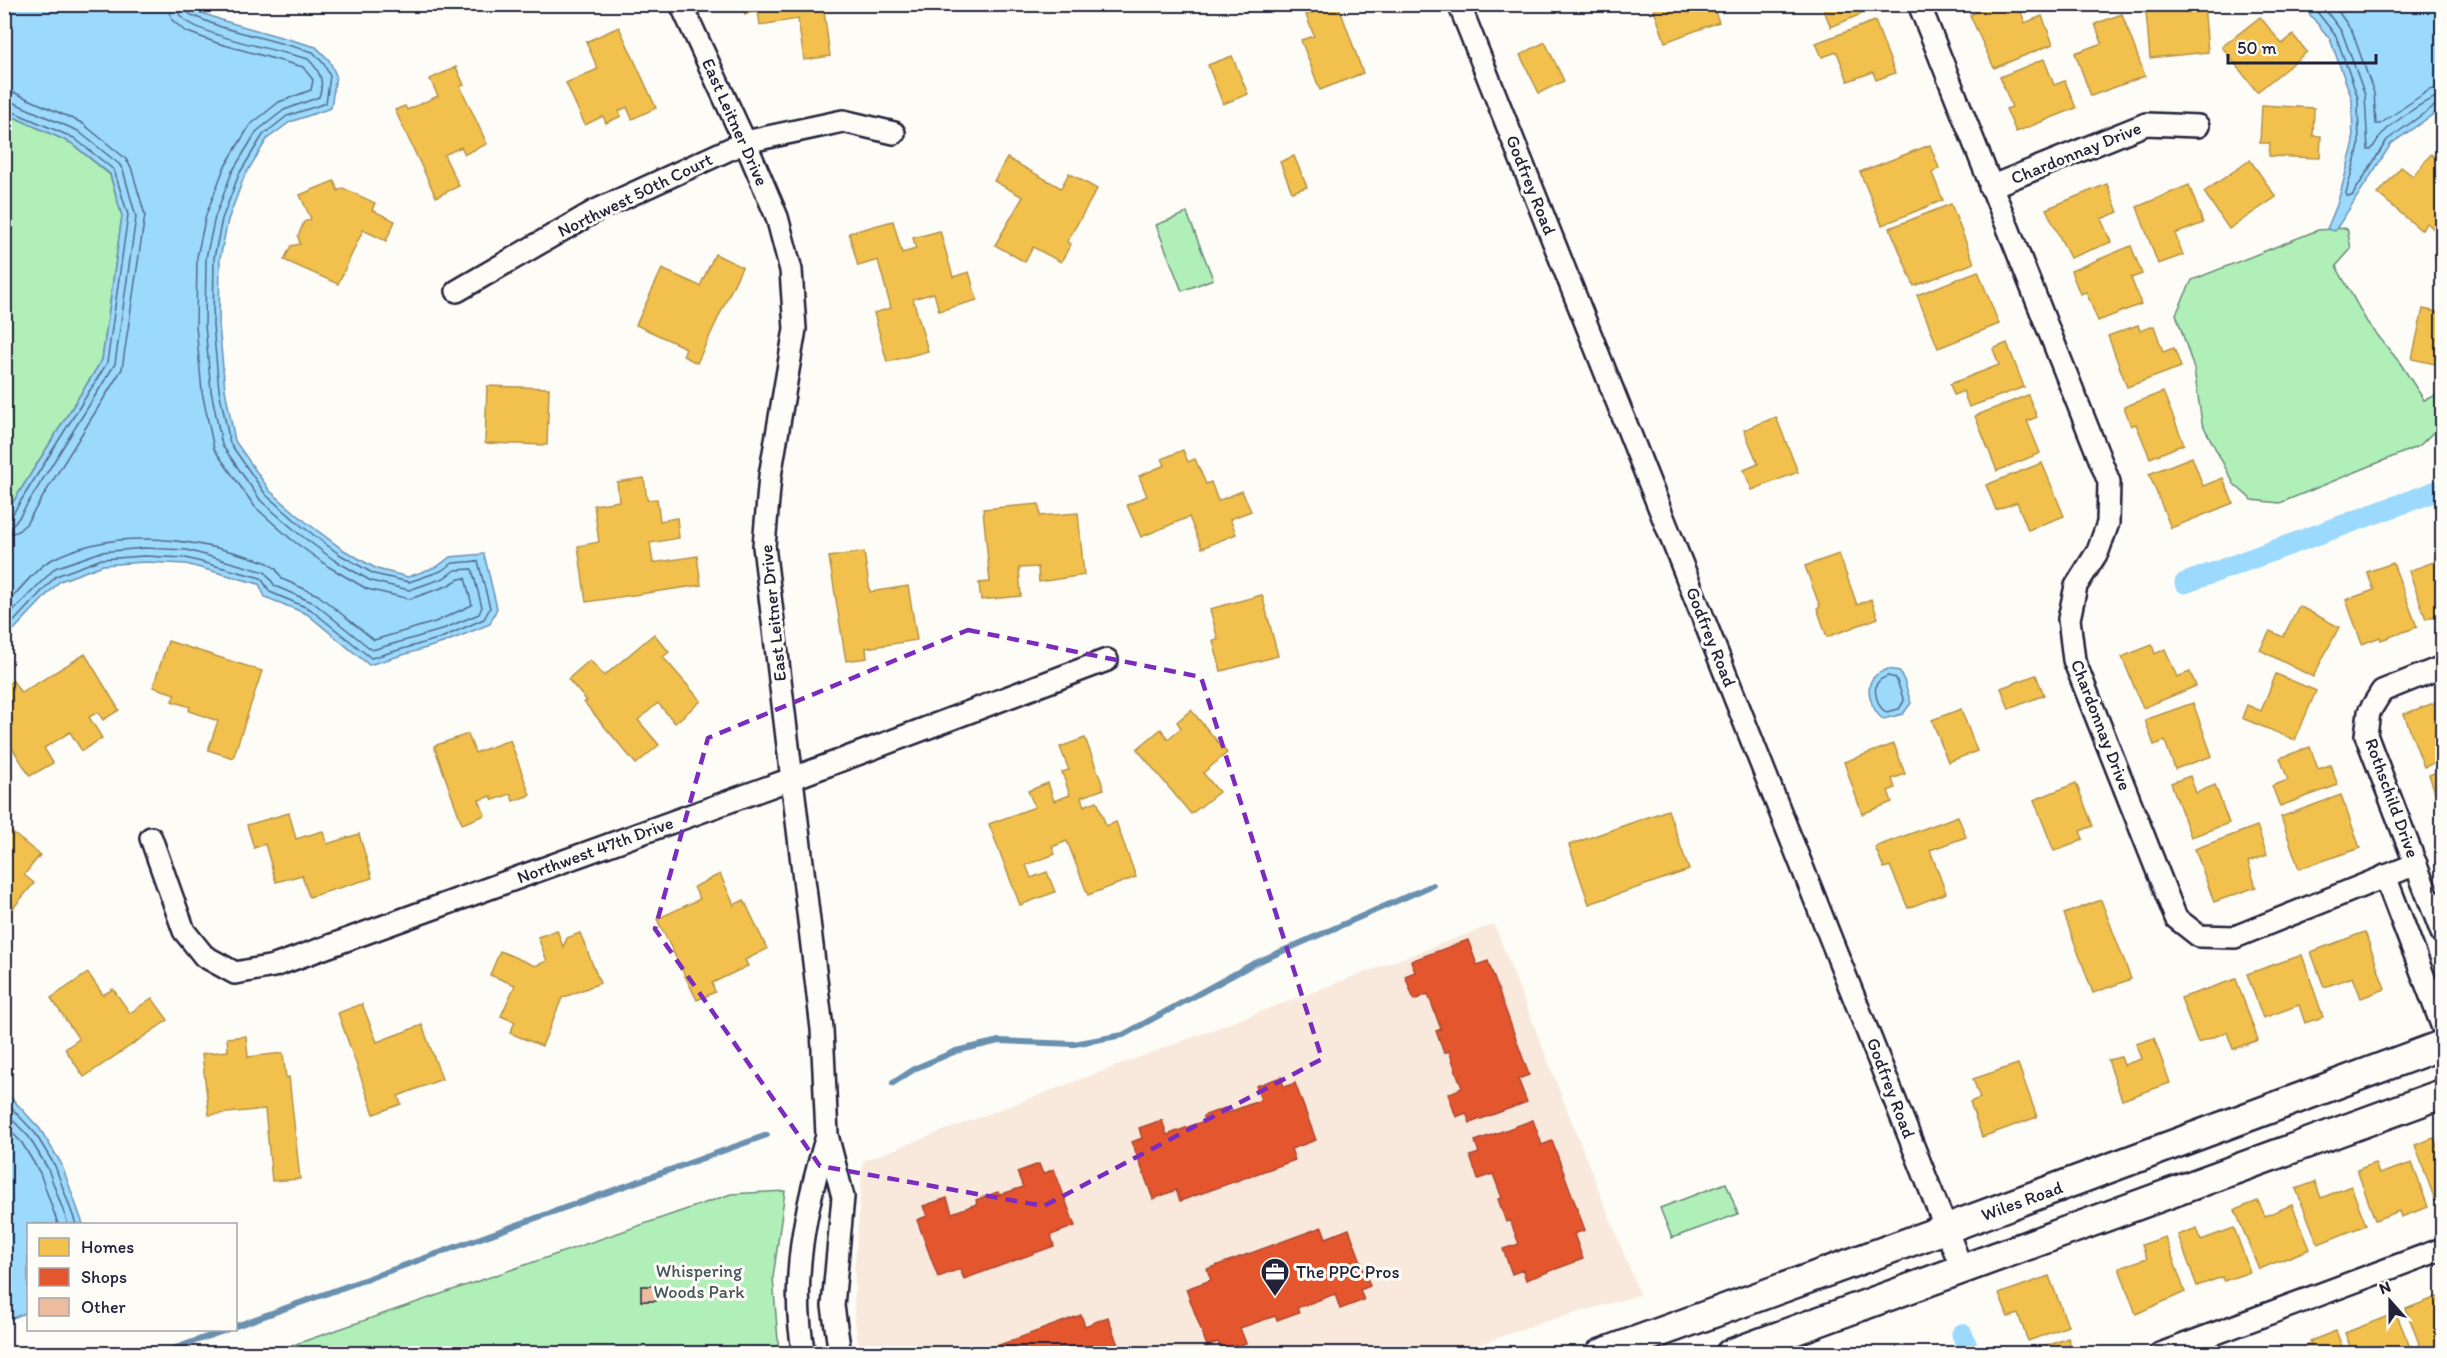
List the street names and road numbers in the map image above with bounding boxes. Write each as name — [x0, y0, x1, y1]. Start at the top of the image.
street label: East Leitner Drive — [697, 55, 773, 189]
street label: Chardonnay Drive — [2008, 117, 2144, 189]
street label: Godfrey Road — [1501, 132, 1561, 238]
street label: Northwest 50th Court — [554, 148, 716, 242]
street label: East Leitner Drive — [755, 544, 791, 682]
street label: Godfrey Road — [1681, 584, 1741, 690]
street label: Chardonnay Drive — [2066, 656, 2136, 794]
street label: Rothschild Drive — [2360, 735, 2424, 861]
street label: Northwest 47th Drive — [514, 811, 676, 889]
street label: Godfrey Road — [1862, 1035, 1920, 1142]
street label: Wiles Road — [1978, 1176, 2066, 1226]

